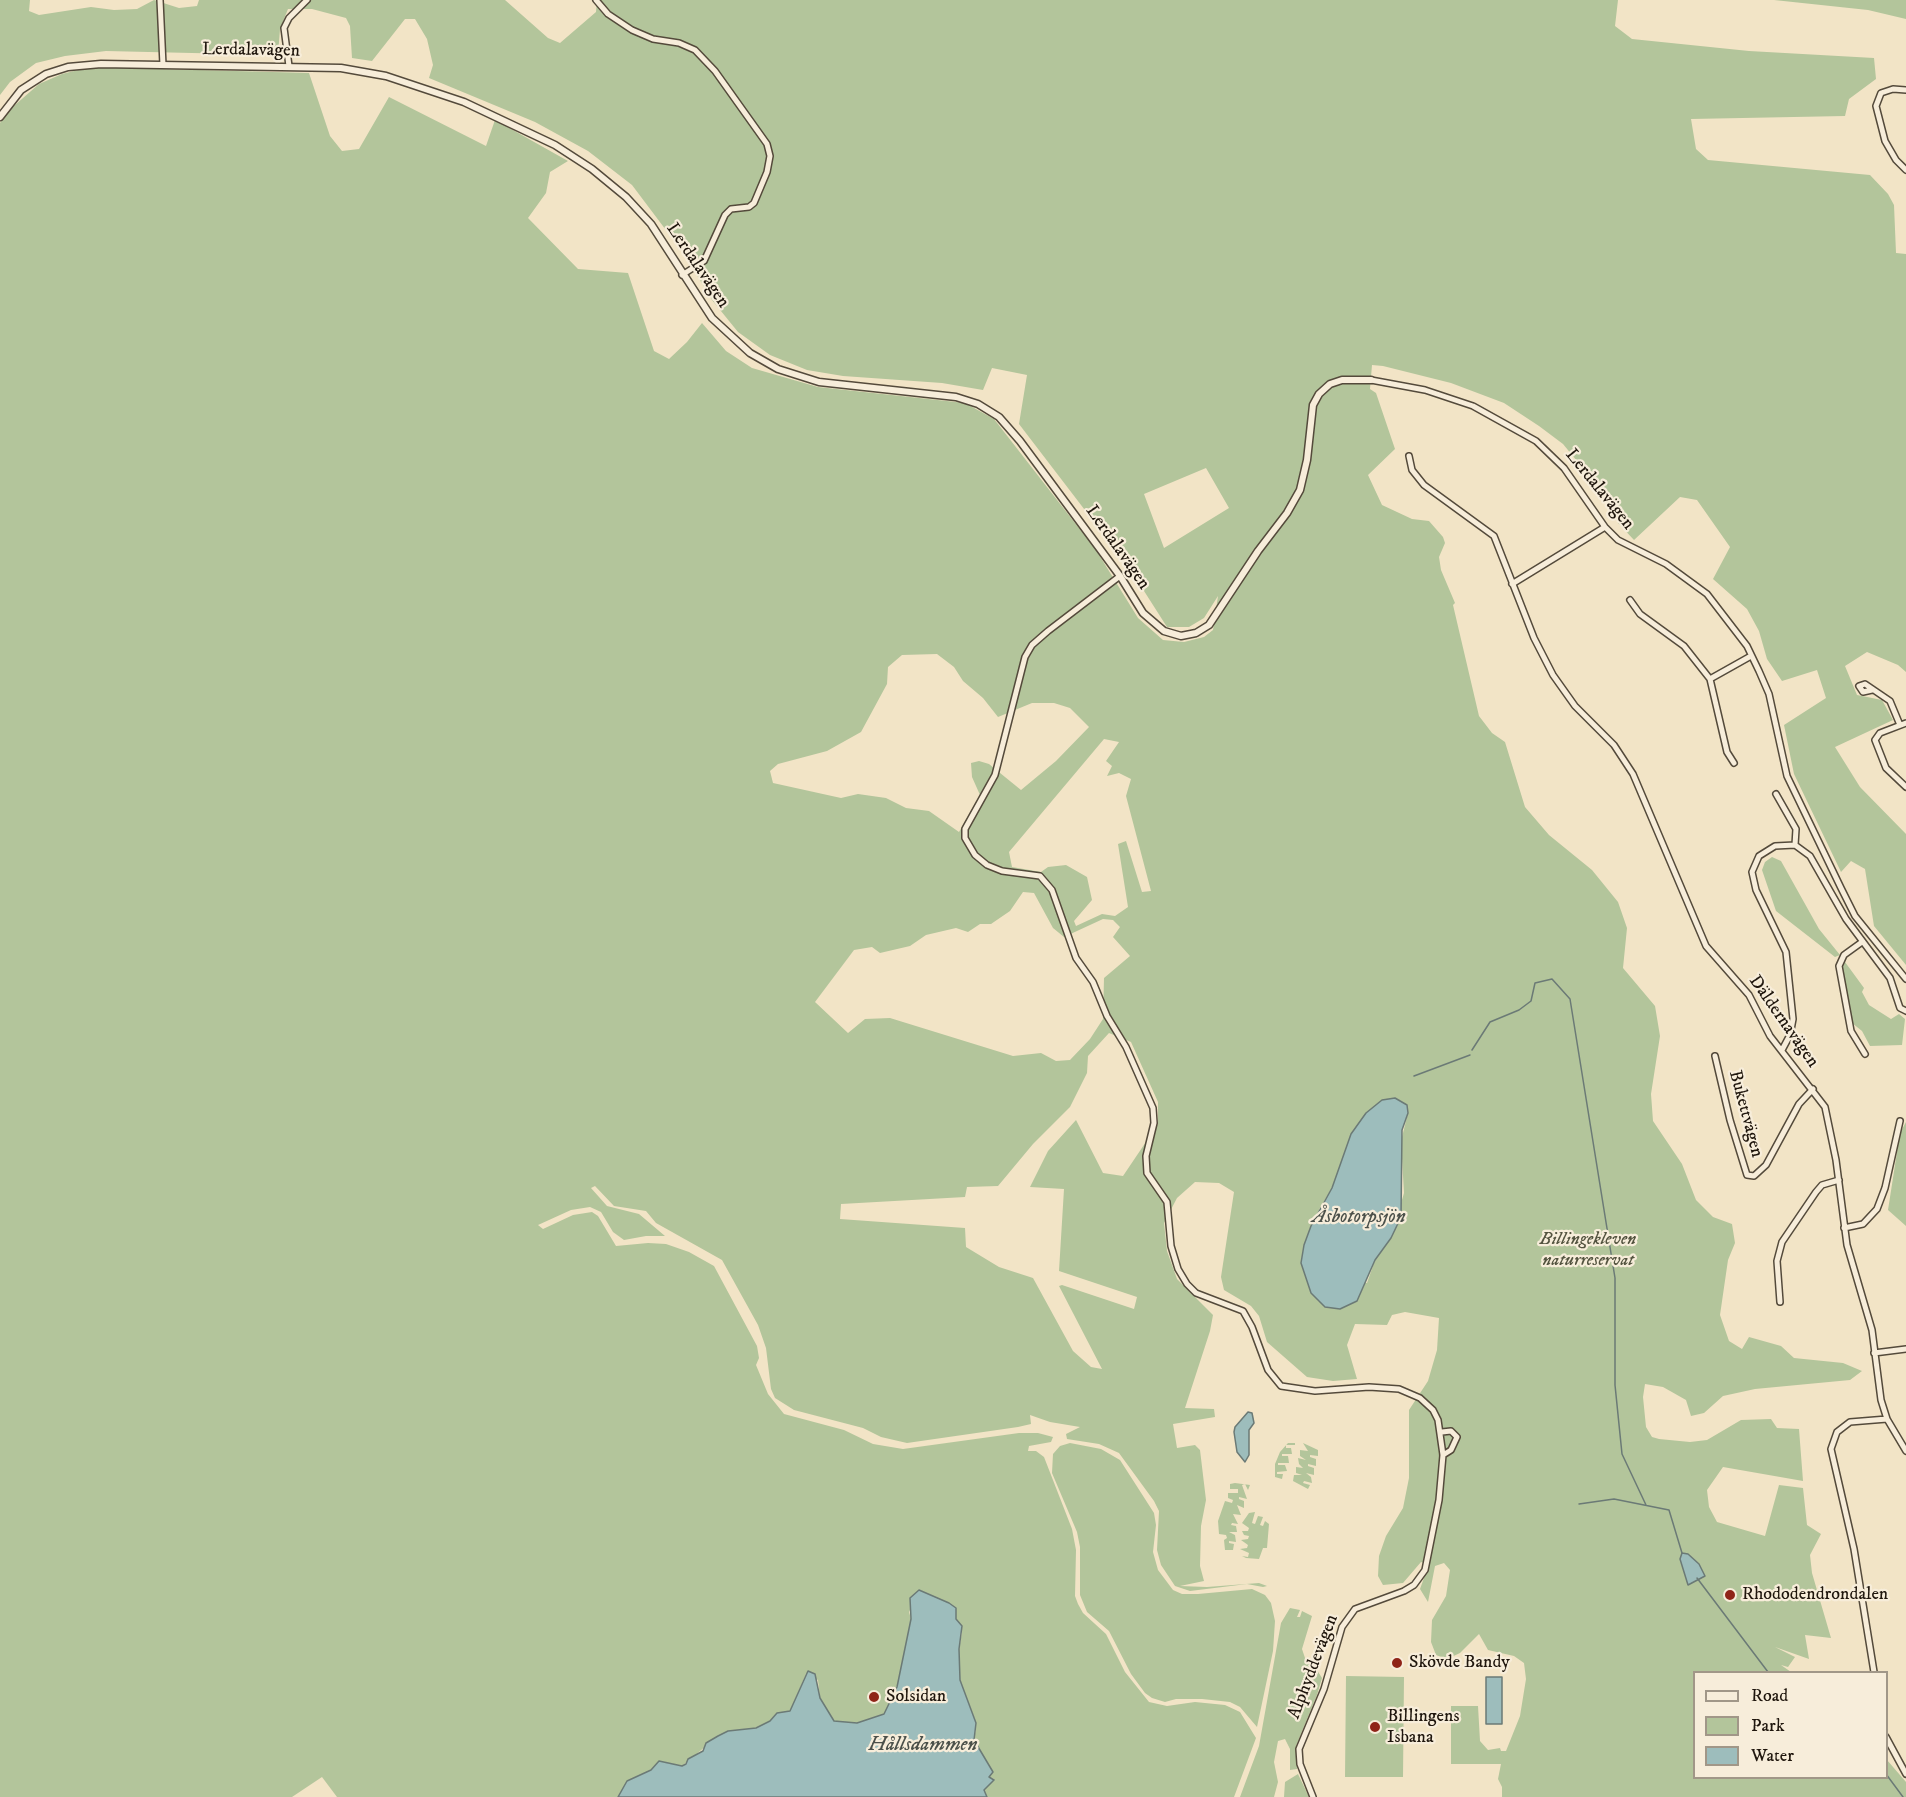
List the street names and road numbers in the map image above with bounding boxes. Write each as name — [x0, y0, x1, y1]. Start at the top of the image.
street label: Lerdalavägen — [202, 39, 300, 63]
street label: Lerdalavägen — [661, 219, 733, 313]
street label: Lerdalavägen — [1560, 445, 1638, 535]
street label: Lerdalavägen — [1080, 502, 1154, 594]
street label: Däldernavägen — [1743, 972, 1823, 1072]
street label: Bukettvägen — [1723, 1068, 1767, 1160]
street label: Alphyddevägen — [1284, 1612, 1344, 1722]

